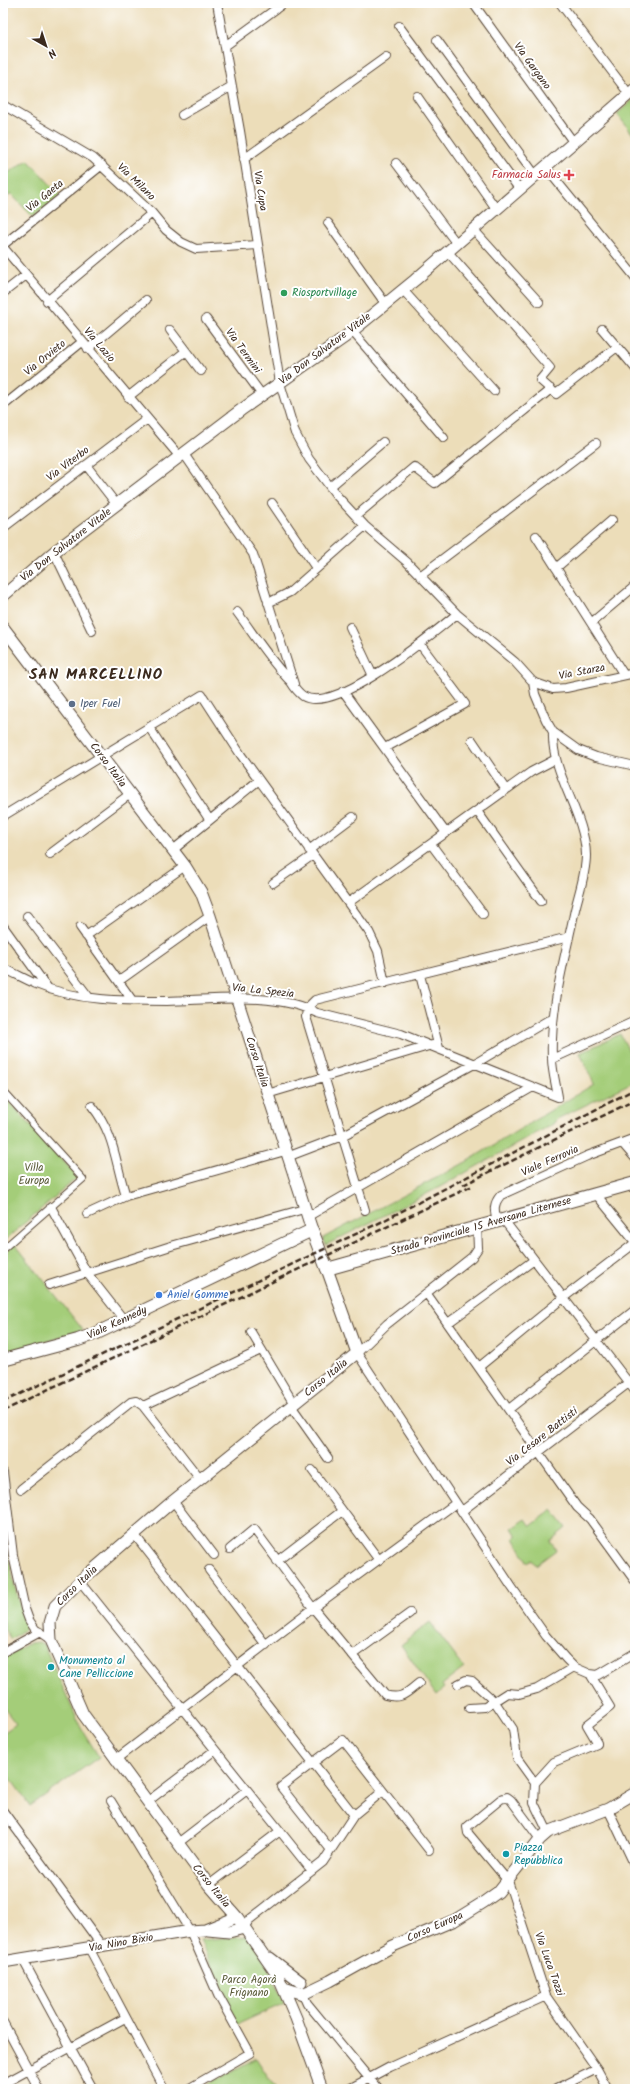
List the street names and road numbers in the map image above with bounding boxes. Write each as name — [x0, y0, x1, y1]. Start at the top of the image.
street label: Via Gargano — [509, 39, 555, 93]
street label: Via Milano — [112, 159, 160, 205]
street label: Via Cupa — [248, 170, 272, 212]
street label: Via Gaeta — [22, 175, 68, 217]
street label: Via Don Salvatore Vitale — [275, 308, 375, 390]
street label: Via Lazio — [79, 323, 119, 367]
street label: Via Termini — [220, 325, 266, 378]
street label: Via Orvieto — [20, 335, 70, 381]
street label: Via Viterbo — [43, 442, 93, 486]
street label: Via Don Salvatore Vitale — [16, 504, 116, 586]
street label: Via Starza — [557, 659, 607, 685]
street label: Corso Italia — [85, 739, 131, 791]
street label: Via La Spezia — [231, 979, 295, 1003]
street label: Corso Italia — [240, 1034, 274, 1090]
street label: Viale Ferrovia — [518, 1140, 582, 1182]
street label: Strada Provinciale 15 Aversana Liternese — [388, 1192, 574, 1260]
street label: Viale Kennedy — [84, 1301, 151, 1345]
street label: Corso Italia — [300, 1354, 352, 1402]
street label: Via Cesare Battisti — [502, 1403, 582, 1471]
street label: Corso Italia — [52, 1561, 102, 1611]
street label: Corso Italia — [187, 1860, 235, 1912]
street label: Corso Europa — [404, 1907, 466, 1947]
street label: Via Nino Bixio — [87, 1928, 155, 1958]
street label: Via Luca Tozzi — [529, 1929, 569, 1999]

